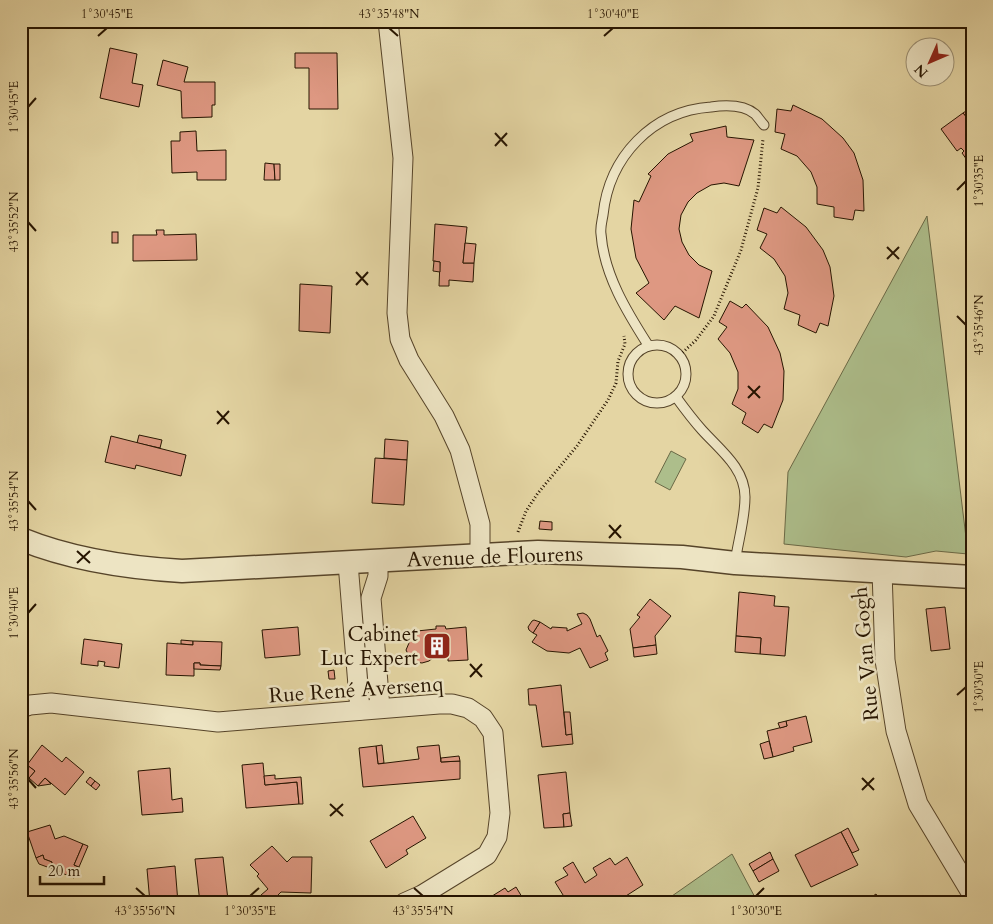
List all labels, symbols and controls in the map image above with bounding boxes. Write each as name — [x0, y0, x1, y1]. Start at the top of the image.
text: 1°30'45"E — [81, 6, 133, 22]
text: 43°35'48"N — [359, 6, 420, 22]
text: 1°30'40"E — [587, 6, 639, 22]
north arrow — [906, 38, 956, 88]
text: N — [910, 60, 932, 82]
text: 1°30'45"E — [6, 81, 22, 133]
text: 1°30'35"E — [971, 155, 987, 207]
text: 43°35'52"N — [6, 191, 22, 252]
text: 43°35'46"N — [971, 294, 987, 355]
text: 43°35'54"N — [6, 470, 22, 531]
street label: Avenue de Flourens — [406, 539, 584, 575]
street label: Rue Van Gogh — [846, 585, 886, 722]
text: 1°30'40"E — [6, 587, 22, 639]
place label: Cabinet Luc Expert — [320, 620, 418, 673]
building icon: Cabinet Luc Expert — [422, 631, 452, 661]
text: 1°30'30"E — [971, 661, 987, 713]
street label: Rue René Aversenq — [268, 669, 445, 711]
text: 43°35'56"N — [6, 748, 22, 809]
scale bar — [40, 854, 104, 886]
text: 20 m — [48, 861, 80, 881]
text: 43°35'56"N — [115, 903, 176, 919]
text: 1°30'35"E — [224, 903, 276, 919]
text: 43°35'54"N — [393, 903, 454, 919]
text: 1°30'30"E — [730, 903, 782, 919]

